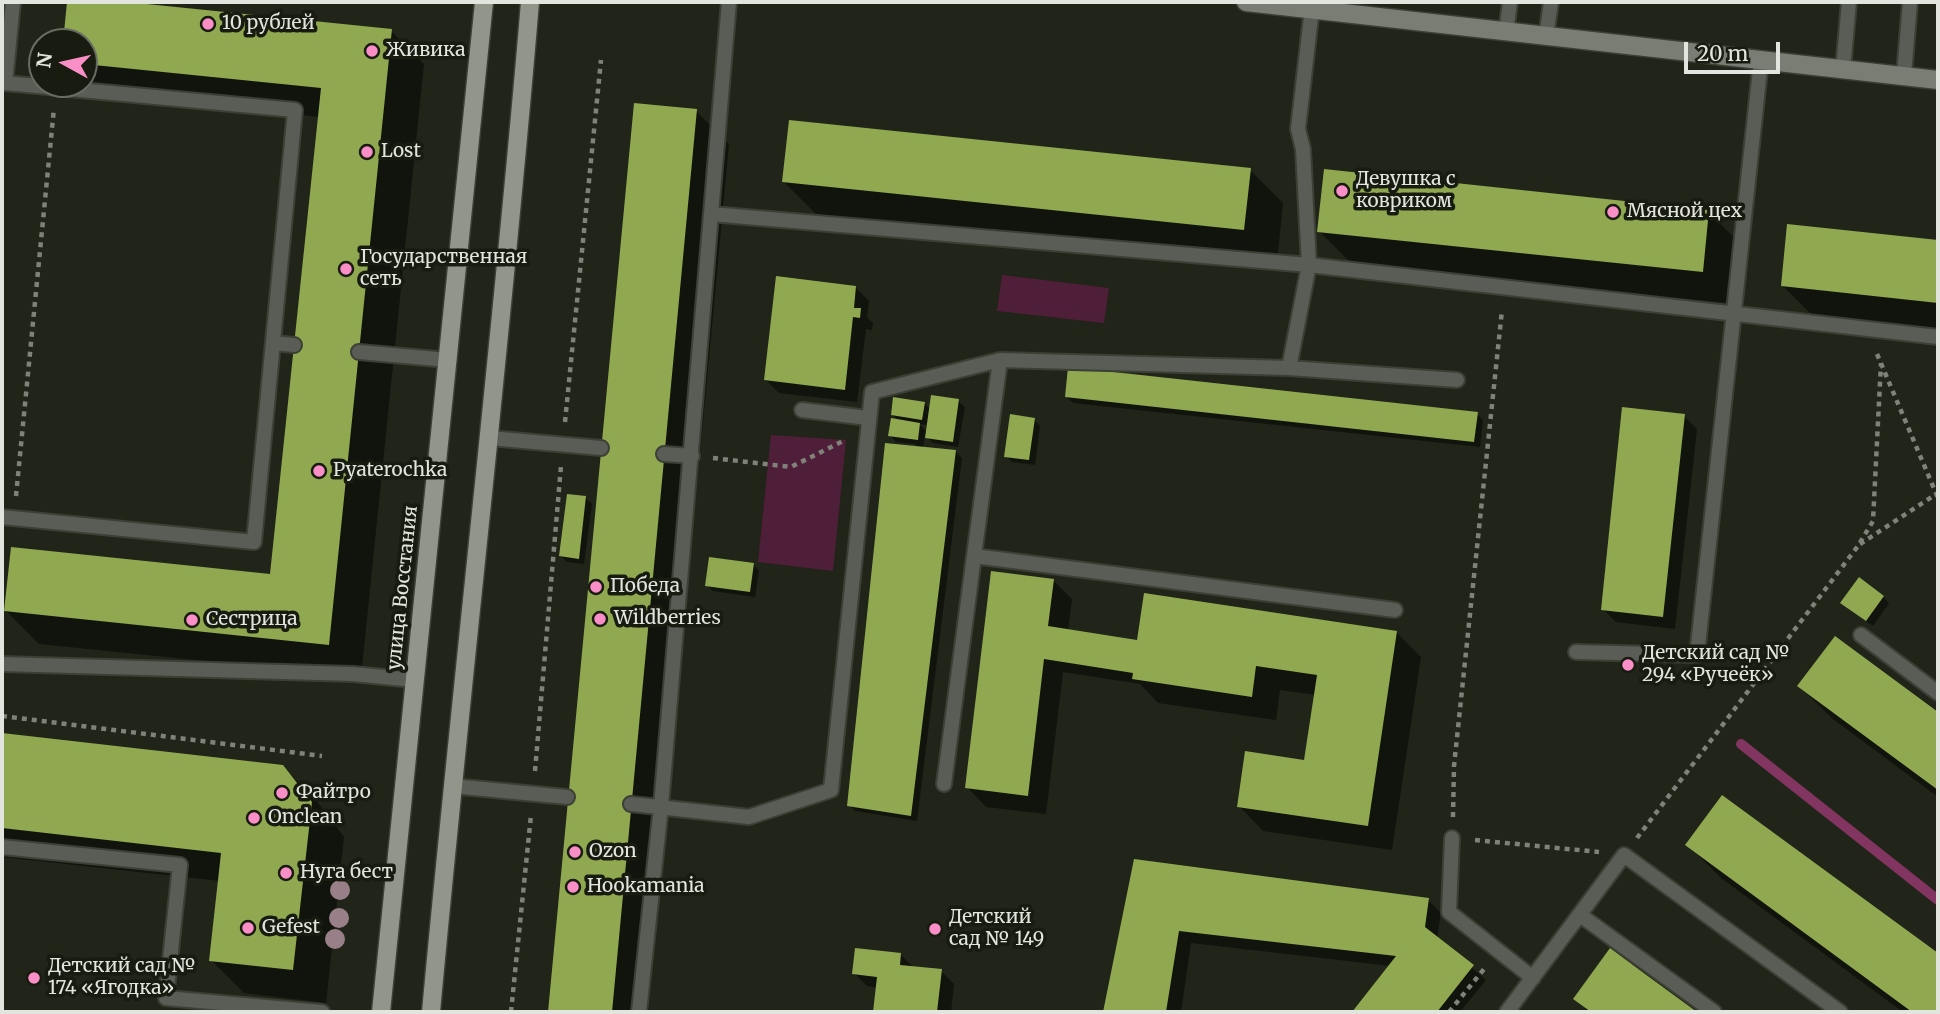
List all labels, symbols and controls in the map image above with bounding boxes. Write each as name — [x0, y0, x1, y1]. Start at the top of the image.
place label: 10 рублей — [222, 13, 315, 35]
marker: 10 рублей — [200, 16, 216, 32]
north arrow — [28, 28, 98, 98]
scale bar — [1688, 28, 1784, 72]
place label: Живика — [386, 40, 465, 62]
text: 20 m — [1697, 40, 1748, 67]
marker: Живика — [364, 43, 380, 59]
text: N — [31, 51, 57, 69]
place label: Lost — [381, 141, 421, 163]
marker: Lost — [359, 144, 375, 160]
place label: Девушка с ковриком — [1356, 169, 1456, 213]
marker: Девушка с ковриком — [1334, 183, 1350, 199]
place label: Мясной цех — [1627, 201, 1742, 223]
marker: Мясной цех — [1605, 204, 1621, 220]
place label: Государственная сеть — [360, 247, 527, 291]
marker: Государственная сеть — [338, 261, 354, 277]
place label: Pyaterochka — [333, 460, 447, 482]
marker: Pyaterochka — [311, 463, 327, 479]
street label: улица Восстания — [383, 505, 423, 671]
place label: Победа — [610, 576, 680, 598]
marker: Победа — [588, 579, 604, 595]
place label: Wildberries — [614, 608, 721, 630]
place label: Сестрица — [206, 609, 297, 631]
marker: Wildberries — [592, 611, 608, 627]
marker: Сестрица — [184, 612, 200, 628]
place label: Детский сад № 294 «Ручеёк» — [1642, 643, 1790, 687]
marker: Детский сад № 294 «Ручеёк» — [1620, 657, 1636, 673]
place label: Файтро — [296, 782, 371, 804]
marker: Файтро — [274, 785, 290, 801]
place label: Onclean — [268, 807, 342, 829]
marker: Onclean — [246, 810, 262, 826]
place label: Ozon — [589, 841, 637, 863]
marker: Ozon — [567, 844, 583, 860]
place label: Нуга бест — [300, 862, 393, 884]
marker: Нуга бест — [278, 865, 294, 881]
place label: Hookamania — [587, 876, 705, 898]
marker: Hookamania — [565, 879, 581, 895]
place label: Детский сад № 149 — [949, 907, 1044, 951]
place label: Gefest — [262, 917, 320, 939]
marker: Gefest — [240, 920, 256, 936]
marker: Детский сад № 149 — [927, 921, 943, 937]
place label: Детский сад № 174 «Ягодка» — [48, 956, 196, 1000]
marker: Детский сад № 174 «Ягодка» — [26, 970, 42, 986]

